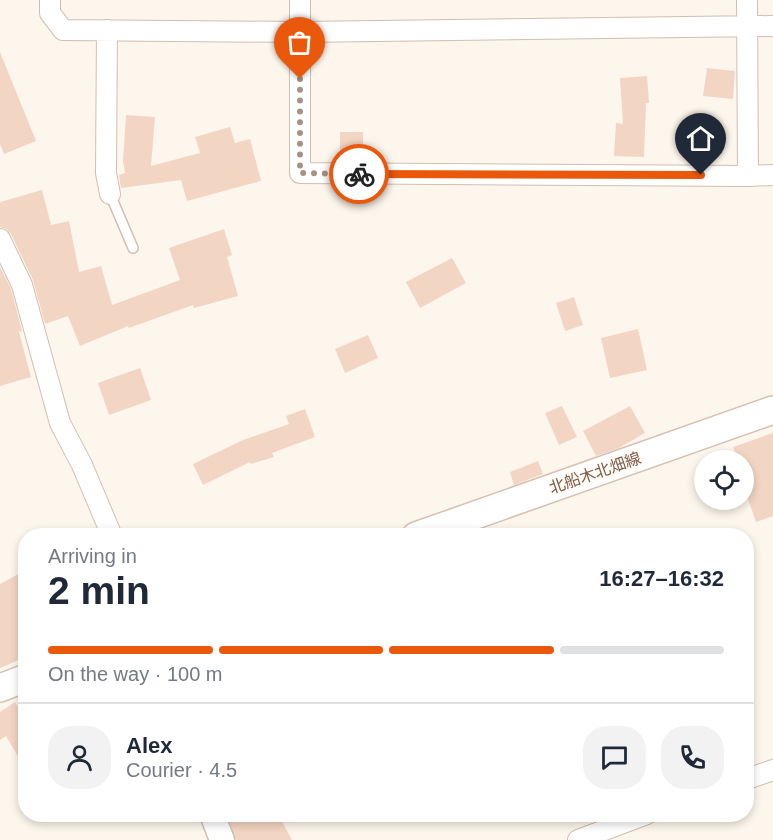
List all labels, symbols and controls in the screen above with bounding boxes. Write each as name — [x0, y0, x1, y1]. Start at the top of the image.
pin — [274, 17, 325, 79]
icon: bag — [283, 26, 316, 59]
pin — [675, 113, 726, 175]
icon: home — [684, 122, 717, 155]
courier — [329, 144, 389, 204]
icon: bike — [343, 158, 376, 191]
street label: 北船木北畑線 — [547, 449, 643, 497]
map controls — [694, 450, 754, 510]
button: locate — [694, 450, 754, 510]
text: Arriving in — [48, 545, 137, 567]
text: 16:27–16:32 — [599, 566, 724, 591]
text: 2 min — [48, 569, 150, 612]
text: On the way · 100 m — [48, 663, 223, 685]
button: person — [48, 726, 111, 789]
button: chat — [583, 726, 646, 789]
button: phone — [661, 726, 724, 789]
text: Alex — [126, 733, 172, 758]
text: Courier · 4.5 — [126, 759, 237, 781]

